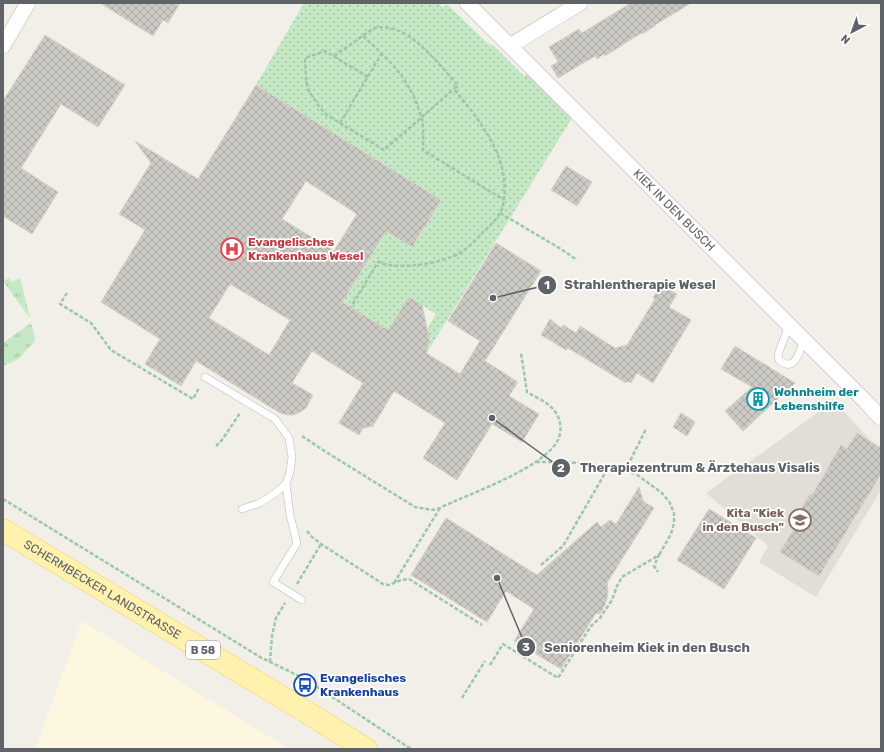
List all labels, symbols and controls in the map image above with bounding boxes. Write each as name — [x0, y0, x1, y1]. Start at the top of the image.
north arrow — [832, 12, 872, 52]
text: N — [838, 32, 853, 47]
street label: KIEK IN DEN BUSCH — [630, 166, 718, 254]
place label: Evangelisches Krankenhaus Wesel — [248, 235, 363, 263]
hospital icon: Evangelisches Krankenhaus Wesel — [219, 236, 245, 262]
callout: Strahlentherapie Wesel — [537, 272, 724, 297]
text: Strahlentherapie Wesel — [564, 277, 716, 292]
text: 1 — [544, 278, 550, 292]
place label: Wohnheim der Lebenshilfe — [774, 385, 859, 413]
building icon: Wohnheim der Lebenshilfe — [745, 386, 771, 412]
callout: Therapiezentrum & Ärztehaus Visalis — [551, 455, 828, 480]
text: Therapiezentrum & Ärztehaus Visalis — [580, 460, 820, 475]
text: 2 — [557, 461, 565, 475]
place label: Kita "Kiek in den Busch" — [703, 506, 784, 534]
school or university icon: Kita "Kiek in den Busch" — [787, 507, 813, 533]
street label: SCHERMBECKER LANDSTRASSE — [21, 537, 184, 642]
callout: Seniorenheim Kiek in den Busch — [516, 635, 758, 660]
text: 3 — [522, 640, 530, 654]
text: Seniorenheim Kiek in den Busch — [544, 640, 750, 655]
road number: B 58 — [186, 641, 220, 659]
place label: Evangelisches Krankenhaus — [320, 671, 406, 699]
bus stop icon: Evangelisches Krankenhaus — [292, 672, 318, 698]

